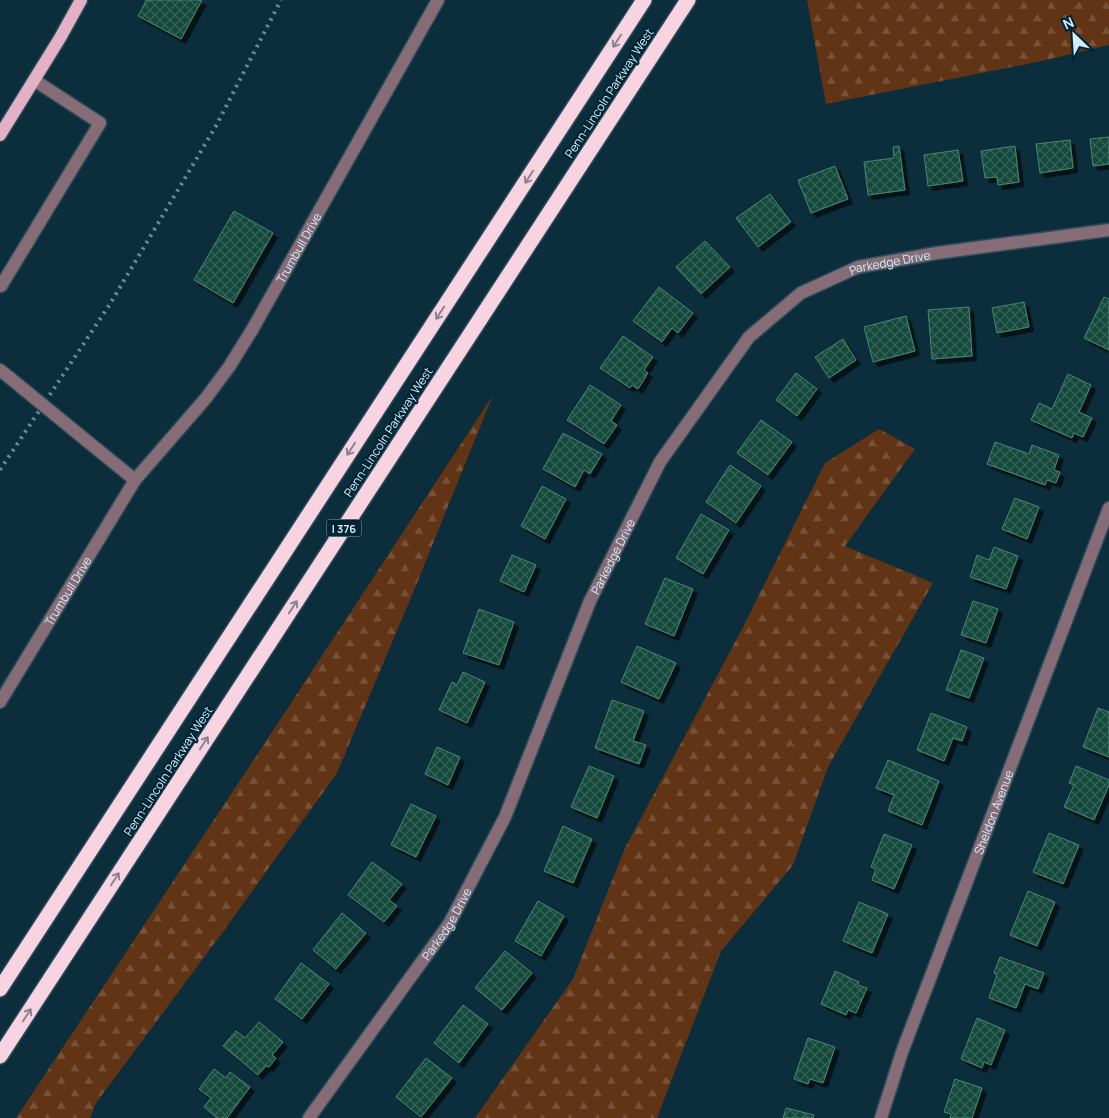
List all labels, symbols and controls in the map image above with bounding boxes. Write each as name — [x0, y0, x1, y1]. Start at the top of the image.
north arrow — [1049, 10, 1099, 60]
text: N — [1060, 12, 1077, 34]
street label: Penn-Lincoln Parkway West — [561, 25, 658, 161]
one-way arrow — [612, 34, 623, 48]
one-way arrow — [523, 170, 534, 184]
street label: Trumbull Drive — [272, 209, 325, 286]
street label: Parkedge Drive — [846, 246, 932, 279]
one-way arrow — [435, 306, 445, 320]
street label: Penn-Lincoln Parkway West — [340, 364, 437, 500]
one-way arrow — [346, 442, 356, 456]
street label: Parkedge Drive — [586, 516, 639, 597]
road number: I 376 — [326, 520, 362, 536]
street label: Trumbull Drive — [40, 553, 95, 629]
one-way arrow — [287, 600, 298, 614]
street label: Penn-Lincoln Parkway West — [120, 703, 217, 839]
one-way arrow — [199, 736, 209, 750]
street label: Sheldon Avenue — [969, 767, 1017, 857]
one-way arrow — [110, 873, 120, 887]
street label: Parkedge Drive — [417, 885, 475, 963]
one-way arrow — [22, 1009, 32, 1023]

